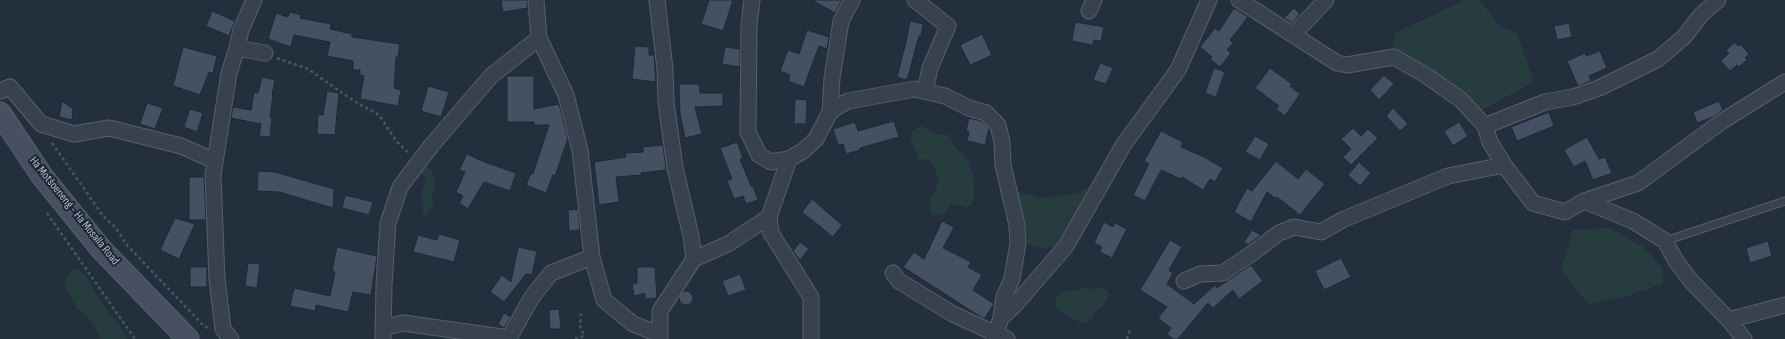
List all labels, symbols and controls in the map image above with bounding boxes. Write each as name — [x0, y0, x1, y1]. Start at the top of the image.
street label: Ha Motšoeneng - Ha Mosalla Road — [26, 154, 122, 268]

